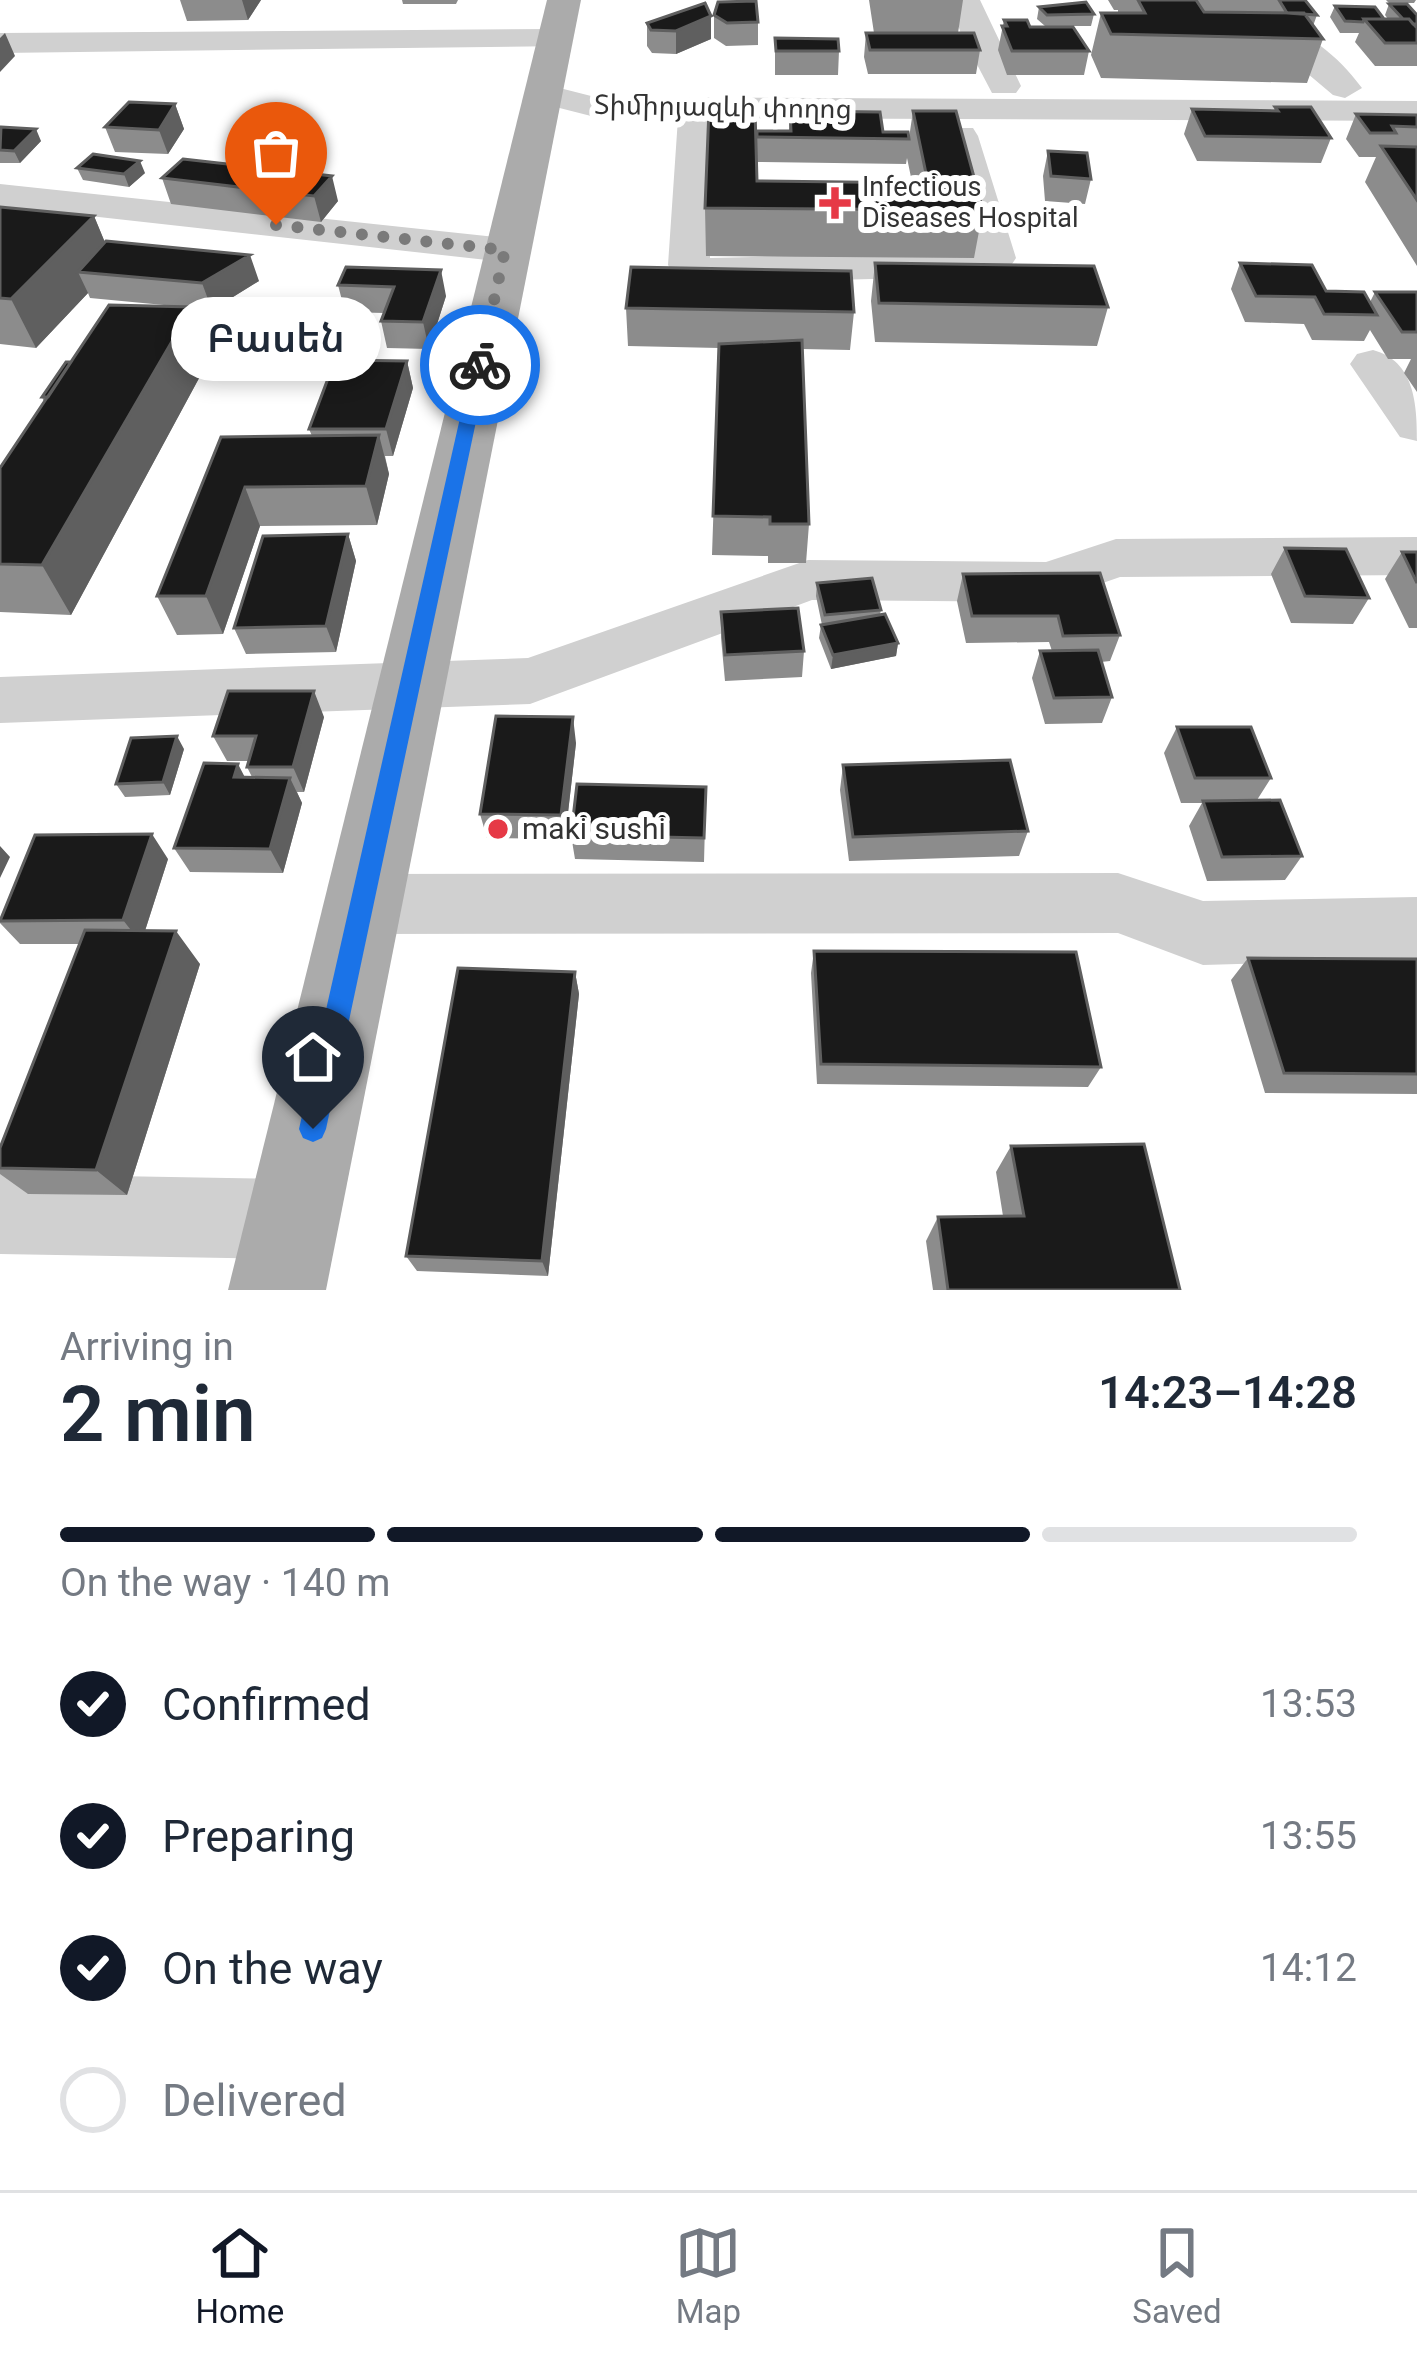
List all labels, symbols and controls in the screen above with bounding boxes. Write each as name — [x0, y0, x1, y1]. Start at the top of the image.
street label: Տիմիրյազևի փողոց — [594, 89, 852, 125]
pin — [225, 102, 327, 225]
icon: bag — [243, 120, 309, 186]
place label: Infectious Diseases Hospital — [862, 171, 1079, 234]
marker: Infectious Diseases Hospital — [819, 187, 851, 219]
callout: Բասեն — [171, 297, 381, 381]
courier — [420, 305, 540, 425]
text: Բասեն — [207, 316, 345, 362]
icon: bike — [447, 332, 513, 398]
place label: maki sushi — [522, 811, 666, 846]
marker: maki sushi — [485, 816, 511, 842]
pin — [262, 1006, 364, 1129]
icon: home — [280, 1024, 346, 1090]
text: Arriving in — [60, 1324, 234, 1370]
text: 14:23–14:28 — [1098, 1366, 1357, 1419]
text: 2 min — [60, 1369, 256, 1460]
text: On the way · 140 m — [60, 1560, 391, 1606]
icon: check — [60, 1671, 126, 1737]
text: Confirmed — [162, 1678, 371, 1731]
text: 13:53 — [1260, 1681, 1357, 1727]
icon: check — [60, 1803, 126, 1869]
text: Preparing — [162, 1810, 355, 1863]
text: 13:55 — [1260, 1813, 1357, 1859]
icon: check — [60, 1935, 126, 2001]
text: On the way — [162, 1942, 383, 1995]
text: 14:12 — [1260, 1945, 1357, 1991]
text: Delivered — [162, 2074, 347, 2127]
tab: Home — [196, 2220, 284, 2331]
tab: Map — [675, 2220, 741, 2331]
tab: Saved — [1132, 2220, 1222, 2331]

